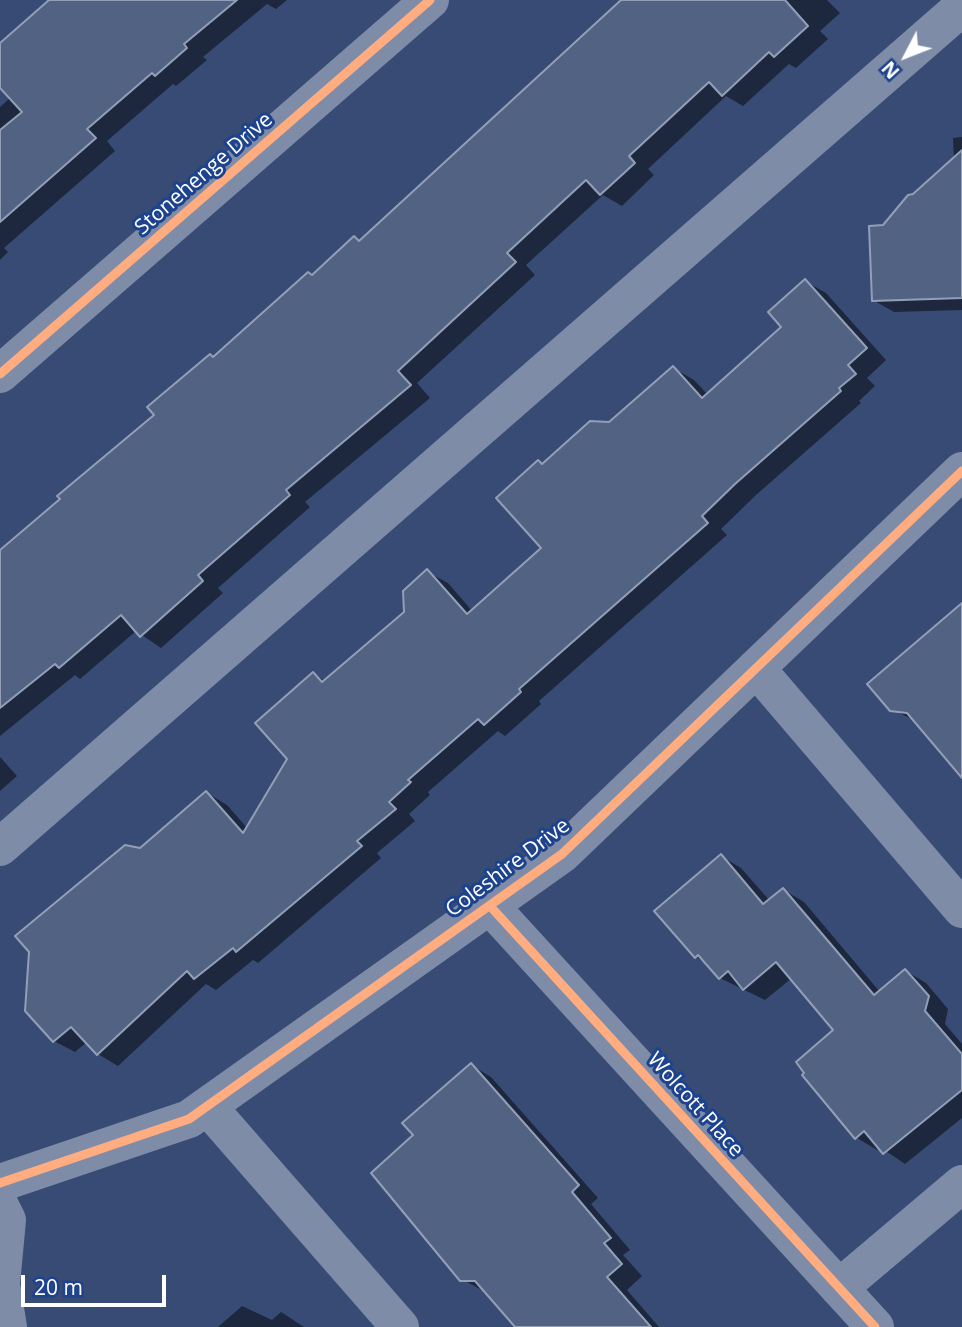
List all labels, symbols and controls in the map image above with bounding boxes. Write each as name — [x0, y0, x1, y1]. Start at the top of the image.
north arrow — [871, 21, 941, 91]
text: N — [876, 56, 905, 84]
street label: Stonehenge Drive — [130, 107, 278, 241]
street label: Coleshire Drive — [441, 813, 575, 923]
street label: Wolcott Place — [642, 1048, 748, 1162]
scale bar — [24, 1260, 170, 1304]
text: 20 m — [34, 1273, 83, 1301]

